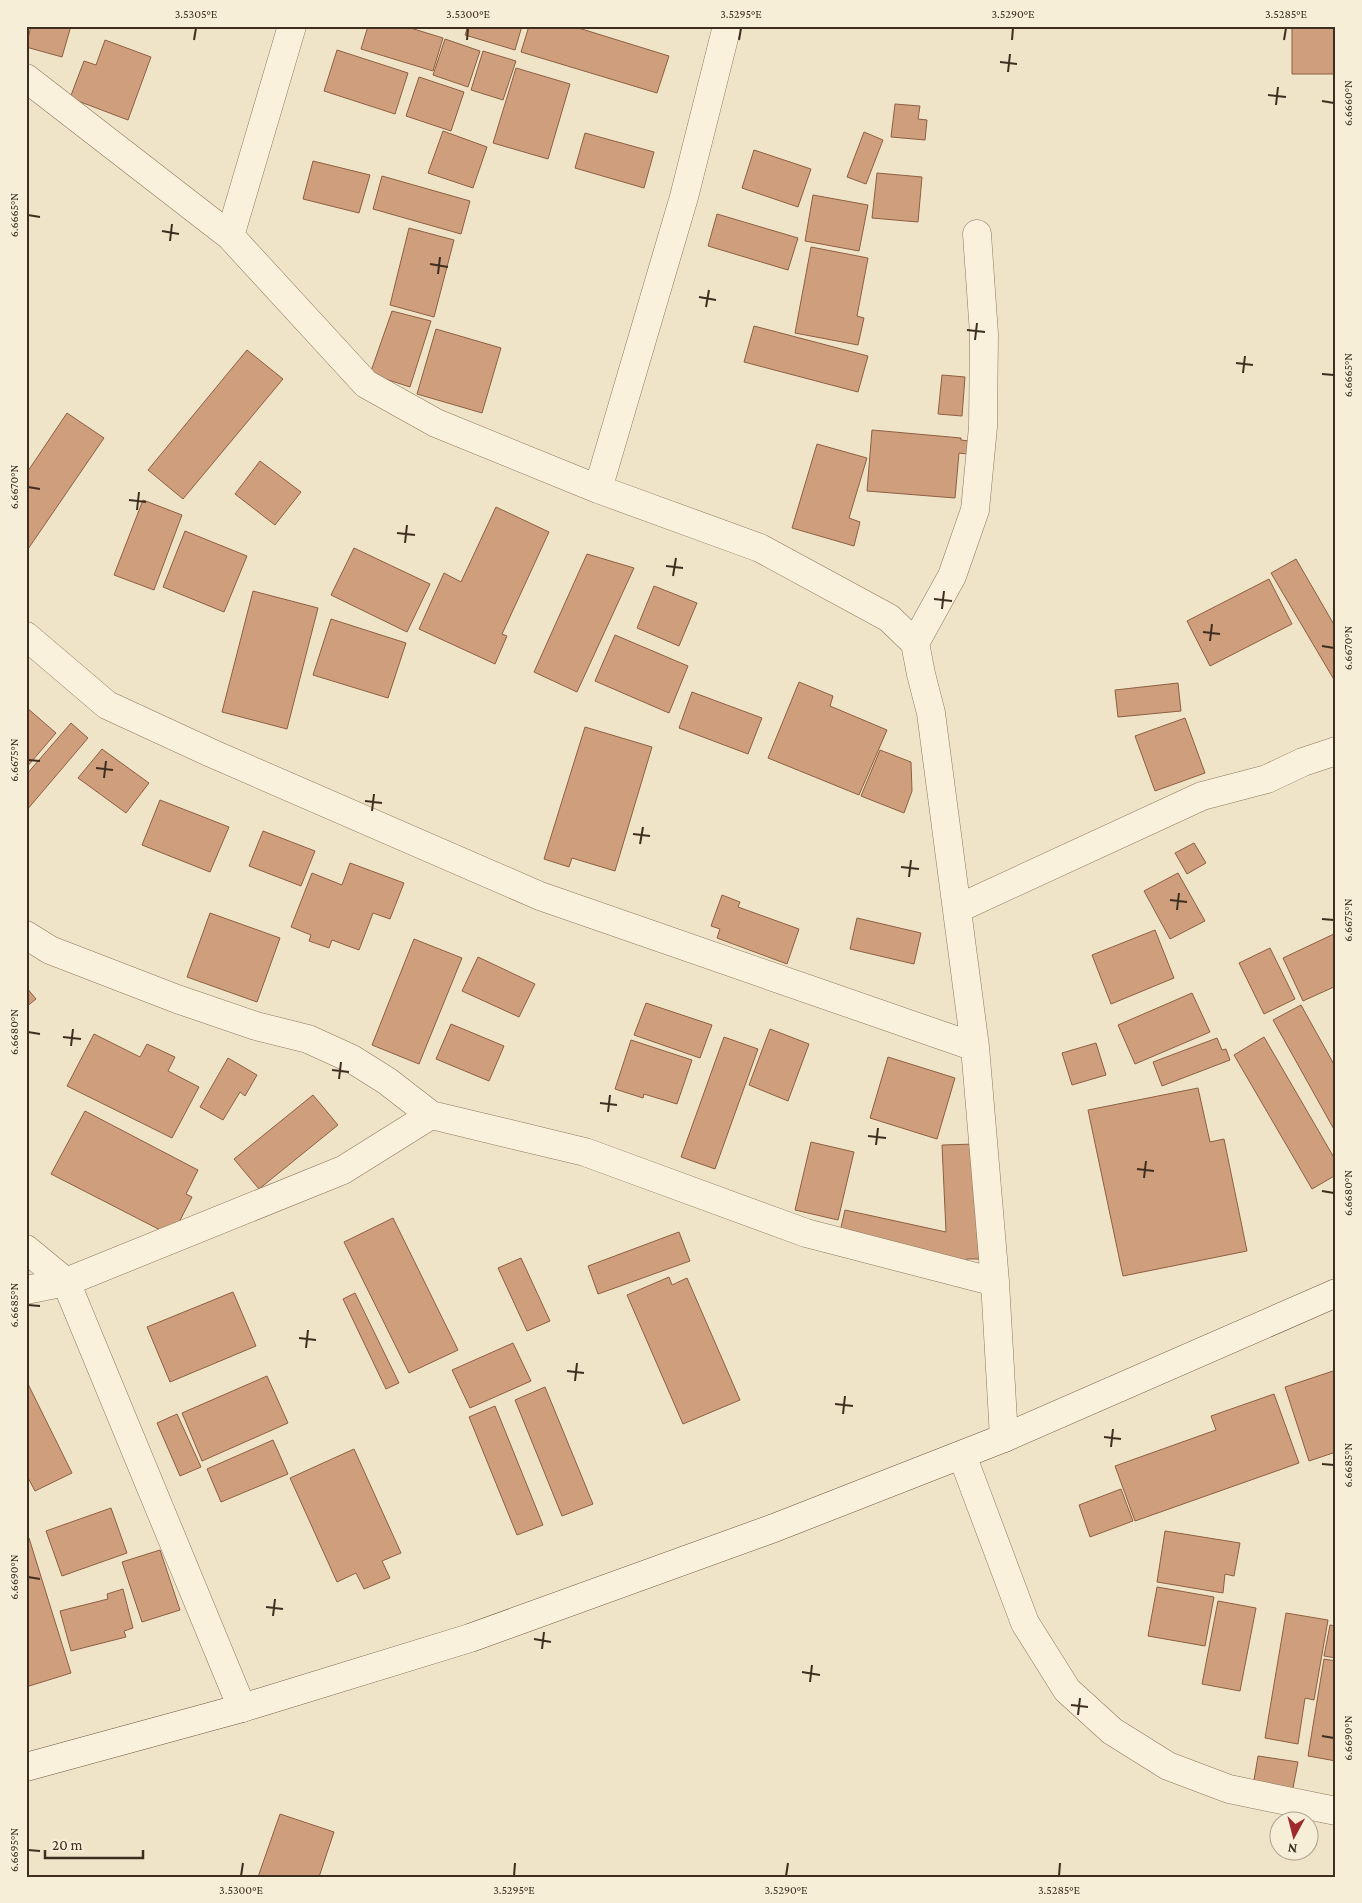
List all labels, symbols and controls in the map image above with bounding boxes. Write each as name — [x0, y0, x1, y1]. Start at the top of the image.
text: 3.5305°E — [175, 7, 218, 21]
text: 3.5300°E — [446, 7, 490, 21]
text: 3.5295°E — [720, 7, 762, 21]
text: 3.5290°E — [991, 7, 1035, 21]
text: 3.5285°E — [1265, 7, 1307, 21]
text: 6.6660°N — [1341, 80, 1355, 126]
text: 6.6665°N — [7, 193, 21, 237]
text: 6.6665°N — [1341, 353, 1355, 397]
text: 6.6670°N — [7, 465, 21, 509]
text: 6.6670°N — [1341, 626, 1355, 670]
text: 6.6675°N — [7, 738, 21, 782]
text: 6.6675°N — [1341, 898, 1355, 942]
text: 6.6680°N — [7, 1009, 21, 1055]
text: 6.6680°N — [1341, 1170, 1355, 1216]
text: 6.6685°N — [7, 1283, 21, 1327]
text: 6.6685°N — [1341, 1443, 1355, 1487]
text: 6.6690°N — [7, 1554, 21, 1600]
text: 6.6690°N — [1341, 1715, 1355, 1761]
north arrow — [1270, 1810, 1320, 1860]
text: 6.6695°N — [7, 1828, 21, 1872]
scale bar — [45, 1828, 142, 1860]
text: 20 m — [52, 1837, 83, 1853]
text: N — [1286, 1840, 1298, 1857]
text: 3.5300°E — [219, 1883, 263, 1897]
text: 3.5295°E — [493, 1883, 535, 1897]
text: 3.5290°E — [764, 1883, 808, 1897]
text: 3.5285°E — [1038, 1883, 1080, 1897]

